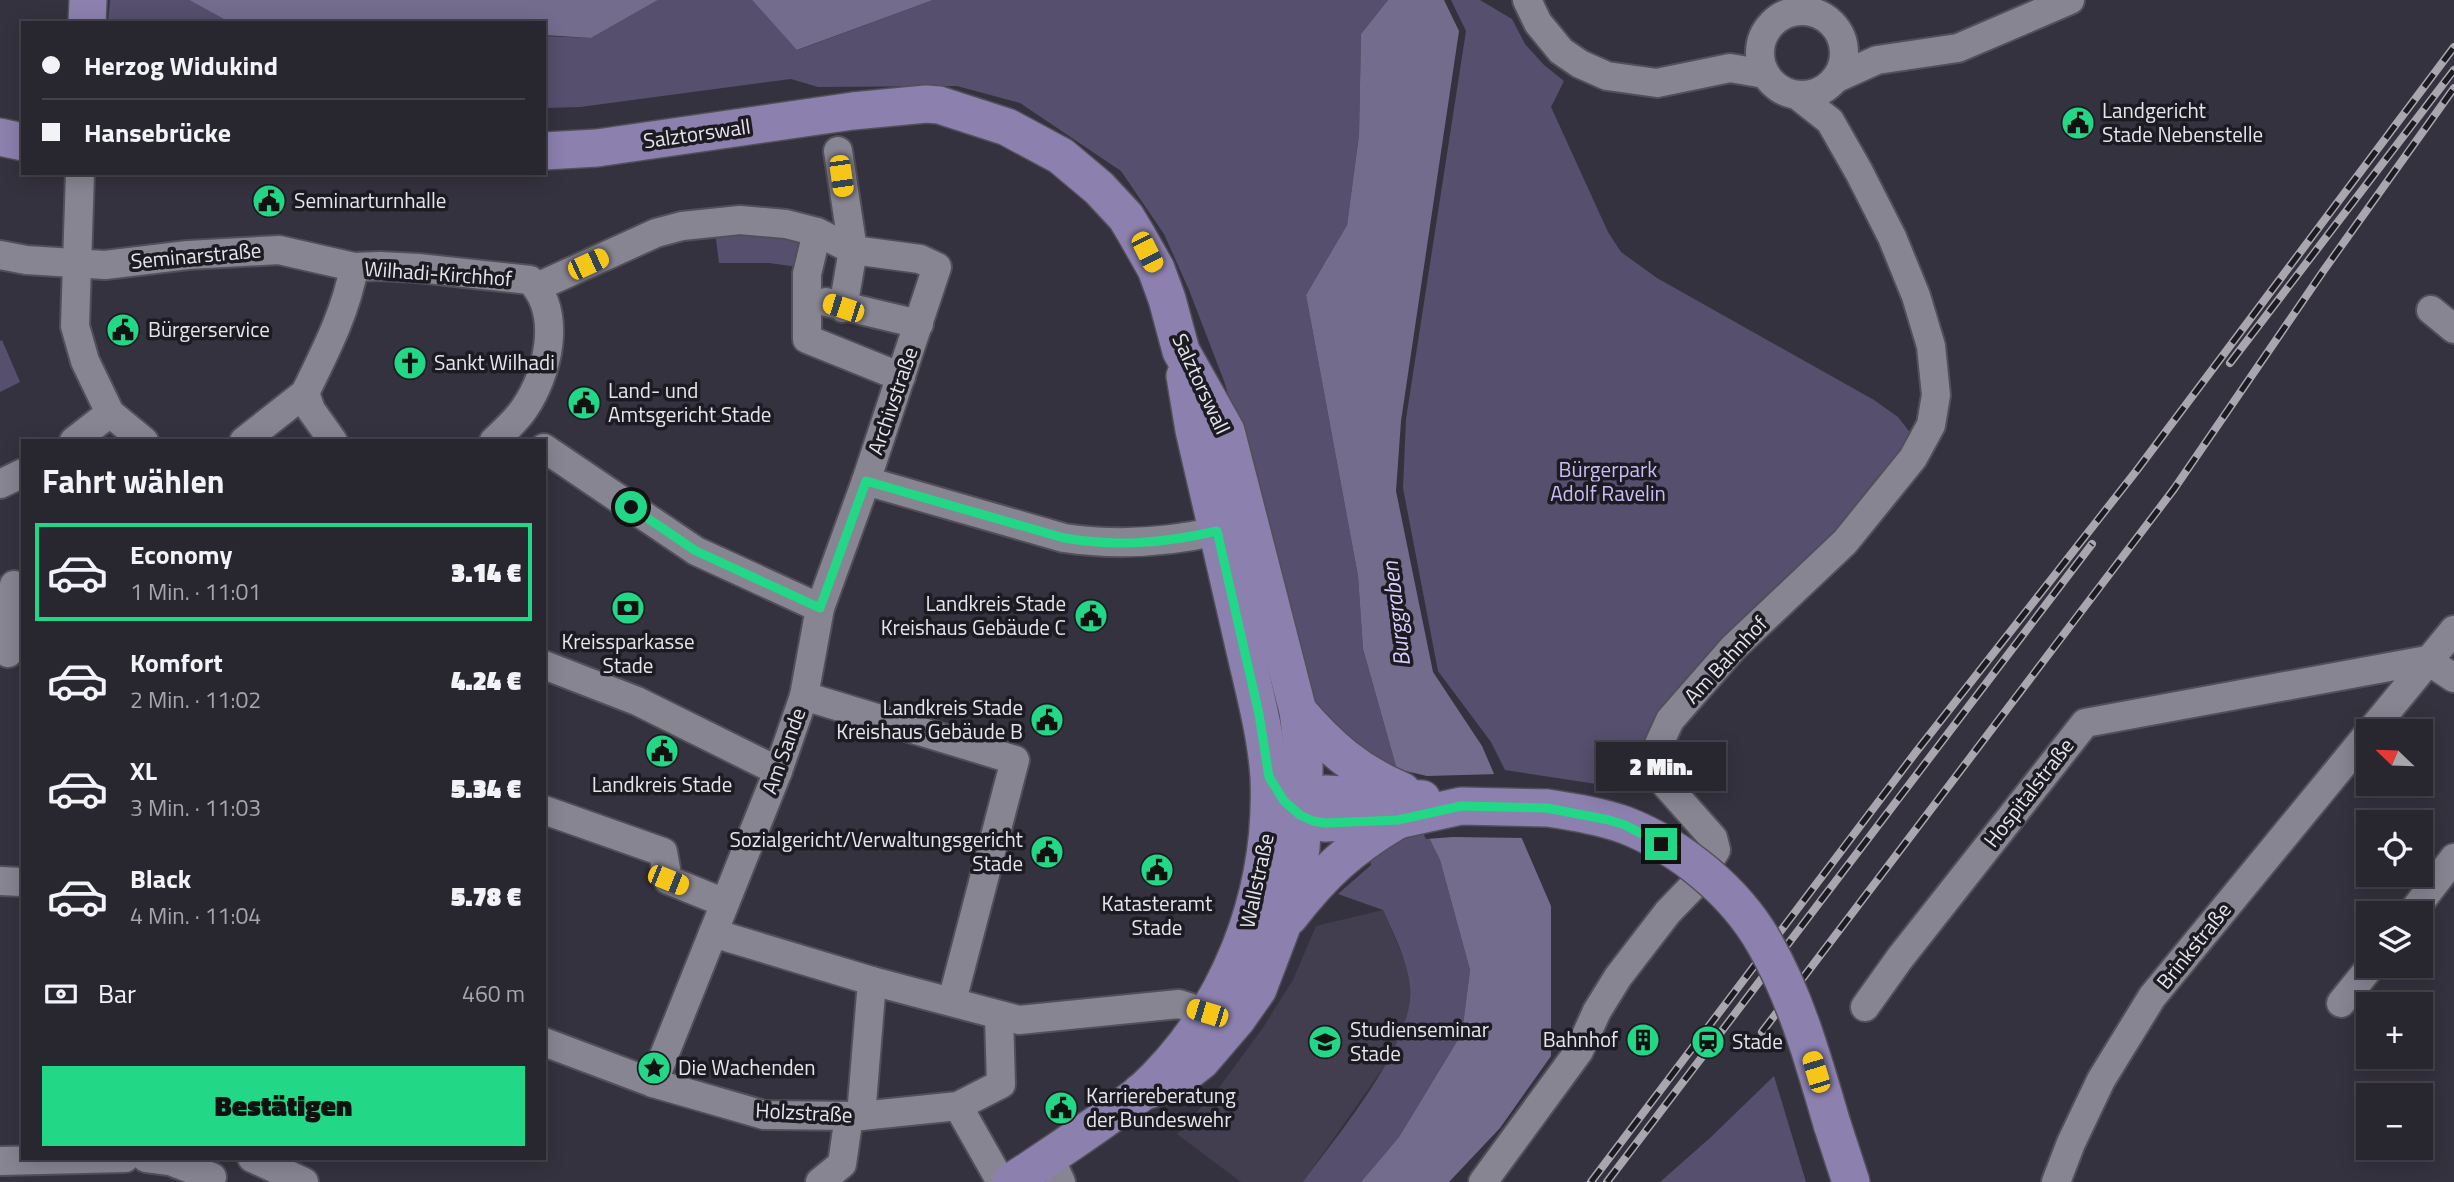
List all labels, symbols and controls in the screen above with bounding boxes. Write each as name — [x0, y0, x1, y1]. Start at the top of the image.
text: Herzog Widukind — [84, 46, 278, 85]
place label: Landgericht Stade Nebenstelle — [2102, 94, 2263, 150]
public building icon: Landgericht Stade Nebenstelle — [2059, 104, 2097, 142]
street label: Salztorswall — [641, 110, 752, 156]
text: Hansebrücke — [84, 113, 231, 152]
car — [828, 154, 855, 198]
public building icon: Seminarturnhalle — [250, 182, 288, 220]
place label: Seminarturnhalle — [294, 184, 446, 216]
car — [1129, 229, 1166, 275]
street label: Seminarstraße — [129, 233, 262, 277]
car — [565, 246, 612, 282]
street label: Wilhadi-Kirchhof — [363, 252, 513, 294]
car — [820, 292, 867, 324]
public building icon: Bürgerservice — [104, 311, 142, 349]
place label: Bürgerservice — [148, 313, 270, 345]
street label: Salztorswall — [1165, 328, 1239, 439]
street label: Archivstraße — [859, 342, 925, 459]
church icon: Sankt Wilhadi — [391, 344, 429, 382]
place label: Sankt Wilhadi — [434, 346, 555, 378]
place label: Land- und Amtsgericht Stade — [608, 374, 771, 430]
public building icon: Land- und Amtsgericht Stade — [565, 384, 603, 422]
park label: Bürgerpark Adolf Ravelin — [1550, 453, 1666, 509]
text: Fahrt wählen — [42, 457, 225, 505]
route start — [615, 491, 647, 523]
text: Economy — [130, 535, 232, 574]
icon: car — [46, 541, 109, 604]
text: 3.14 € — [451, 553, 521, 592]
water label: Burggraben — [1372, 559, 1419, 669]
text: 1 Min. · 11:01 — [130, 574, 261, 609]
place label: Landkreis Stade Kreishaus Gebäude C — [881, 587, 1066, 643]
bank icon: Kreissparkasse Stade — [609, 589, 647, 627]
public building icon: Landkreis Stade Kreishaus Gebäude C — [1072, 597, 1110, 635]
street label: Am Bahnhof — [1676, 608, 1775, 710]
place label: Kreissparkasse Stade — [561, 625, 695, 681]
text: Komfort — [130, 643, 223, 682]
icon: car — [46, 649, 109, 712]
text: 4.24 € — [451, 661, 521, 700]
text: 2 Min. · 11:02 — [130, 682, 261, 717]
place label: Landkreis Stade Kreishaus Gebäude B — [836, 691, 1023, 747]
public building icon: Landkreis Stade Kreishaus Gebäude B — [1028, 701, 1066, 739]
street label: Am Sande — [753, 703, 813, 798]
north arrow — [2356, 719, 2432, 796]
map controls — [2356, 719, 2433, 1160]
street label: Hospitalstraße — [1975, 731, 2081, 854]
public building icon: Landkreis Stade — [643, 732, 681, 770]
callout: 2 Min. — [1596, 742, 1726, 792]
text: 2 Min. — [1629, 749, 1693, 784]
text: XL — [130, 751, 157, 790]
icon: car — [46, 757, 109, 820]
place label: Landkreis Stade — [592, 768, 732, 800]
text: 5.34 € — [451, 769, 521, 808]
text: 3 Min. · 11:03 — [130, 790, 261, 825]
button: locate — [2356, 810, 2433, 887]
place label: Sozialgericht/Verwaltungsgericht Stade — [729, 823, 1024, 879]
route end — [1645, 828, 1677, 860]
street label: Wallstraße — [1230, 830, 1282, 931]
public building icon: Sozialgericht/Verwaltungsgericht Stade — [1028, 833, 1066, 871]
public building icon: Katasteramt Stade — [1138, 851, 1176, 889]
text: Black — [130, 859, 191, 898]
car — [645, 862, 692, 898]
icon: car — [46, 865, 109, 928]
text: 5.78 € — [451, 877, 521, 916]
place label: Katasteramt Stade — [1102, 887, 1213, 943]
street label: Brinkstraße — [2148, 895, 2238, 996]
text: 4 Min. · 11:04 — [130, 898, 261, 933]
button: layers — [2356, 901, 2433, 978]
text: Bar — [98, 974, 136, 1013]
icon: cash — [42, 975, 80, 1013]
text: 460 m — [462, 976, 525, 1011]
button: + — [2356, 992, 2433, 1069]
car — [1184, 997, 1231, 1029]
place label: Studienseminar Stade — [1350, 1013, 1489, 1069]
building icon: Bahnhof — [1624, 1021, 1662, 1059]
school or university icon: Studienseminar Stade — [1306, 1023, 1344, 1061]
place label: Bahnhof — [1543, 1023, 1618, 1055]
station icon: Stade — [1689, 1023, 1727, 1061]
place label: Stade — [1732, 1025, 1783, 1057]
place icon: Die Wachenden — [635, 1049, 673, 1087]
car — [1800, 1049, 1833, 1095]
place label: Die Wachenden — [678, 1051, 816, 1083]
button: Bestätigen — [42, 1066, 525, 1146]
place label: Karriereberatung der Bundeswehr — [1086, 1079, 1236, 1135]
button: − — [2356, 1083, 2433, 1160]
public building icon: Karriereberatung der Bundeswehr — [1042, 1089, 1080, 1127]
street label: Holzstraße — [755, 1093, 853, 1131]

